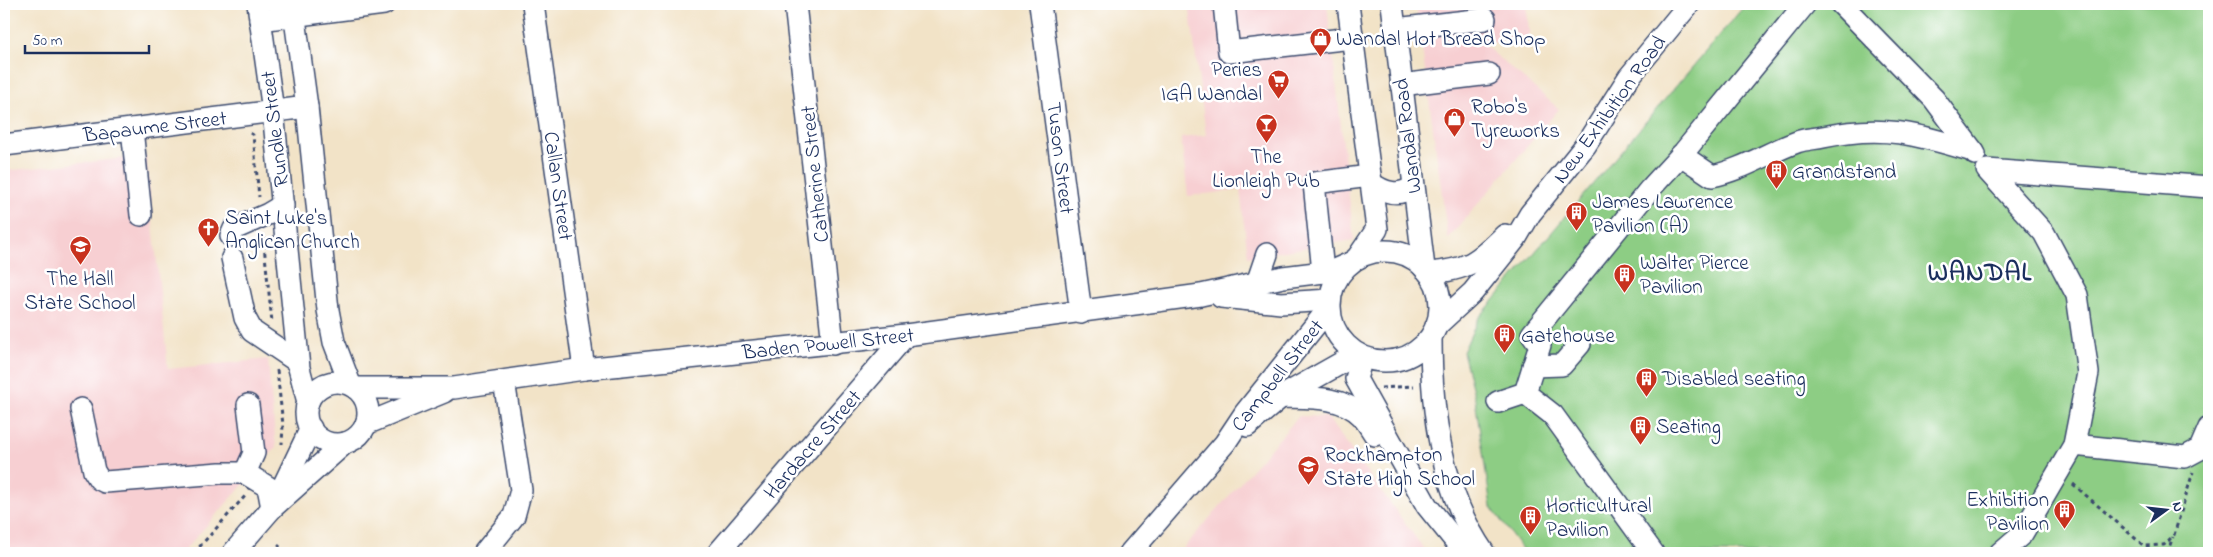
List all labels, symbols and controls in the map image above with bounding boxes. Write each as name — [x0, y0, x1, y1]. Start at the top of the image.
scale bar — [25, 22, 149, 54]
place label: Wandal Hot Bread Shop — [1336, 25, 1546, 55]
shop icon: Wandal Hot Bread Shop — [1308, 26, 1332, 57]
text: 50 m — [32, 30, 63, 52]
street label: New Exhibition Road — [1547, 30, 1675, 190]
place label: Peries IGA Wandal — [1161, 56, 1262, 110]
street label: Rundle Street — [254, 69, 298, 189]
supermarket icon: Peries IGA Wandal — [1266, 69, 1290, 100]
street label: Wandal Road — [1387, 76, 1431, 195]
place label: Robo's Tyreworks — [1471, 93, 1560, 149]
street label: Tuson Street — [1037, 100, 1081, 216]
street label: Bapaume Street — [81, 104, 229, 152]
street label: Catherine Street — [794, 104, 838, 244]
shop icon: Robo's Tyreworks — [1443, 106, 1467, 137]
bar icon: The Lionleigh Pub — [1254, 112, 1278, 143]
street label: Callan Street — [535, 130, 580, 243]
place label: The Lionleigh Pub — [1212, 143, 1320, 199]
place label: Grandstand — [1792, 158, 1897, 188]
building icon: Grandstand — [1764, 159, 1788, 190]
place label: James Lawrence Pavilion (A) — [1592, 188, 1734, 242]
building icon: James Lawrence Pavilion (A) — [1564, 201, 1588, 232]
place label: Saint Luke's Anglican Church — [225, 204, 360, 260]
church icon: Saint Luke's Anglican Church — [197, 217, 221, 248]
school or university icon: The Hall State School — [68, 234, 92, 265]
place label: Walter Pierce Pavilion — [1640, 249, 1749, 303]
district label: WANDAL — [1928, 255, 2033, 293]
building icon: Walter Pierce Pavilion — [1612, 262, 1636, 293]
place label: The Hall State School — [24, 265, 136, 319]
street label: Campbell Street — [1225, 314, 1332, 439]
street label: Baden Powell Street — [740, 321, 916, 369]
place label: Gatehouse — [1521, 322, 1616, 352]
building icon: Gatehouse — [1493, 323, 1517, 354]
place label: Disabled seating — [1661, 365, 1806, 397]
building icon: Disabled seating — [1634, 366, 1658, 397]
street label: Hardacre Street — [757, 384, 870, 507]
place label: Seating — [1656, 413, 1721, 445]
building icon: Seating — [1628, 414, 1652, 445]
place label: Rockhampton State High School — [1324, 441, 1475, 497]
school or university icon: Rockhampton State High School — [1296, 454, 1320, 485]
north arrow — [2140, 484, 2190, 534]
place label: Exhibition Pavilion — [1966, 486, 2049, 540]
place label: Horticultural Pavilion — [1546, 492, 1652, 546]
building icon: Exhibition Pavilion — [2053, 499, 2077, 530]
text: N — [2166, 500, 2188, 514]
building icon: Horticultural Pavilion — [1518, 505, 1542, 536]

